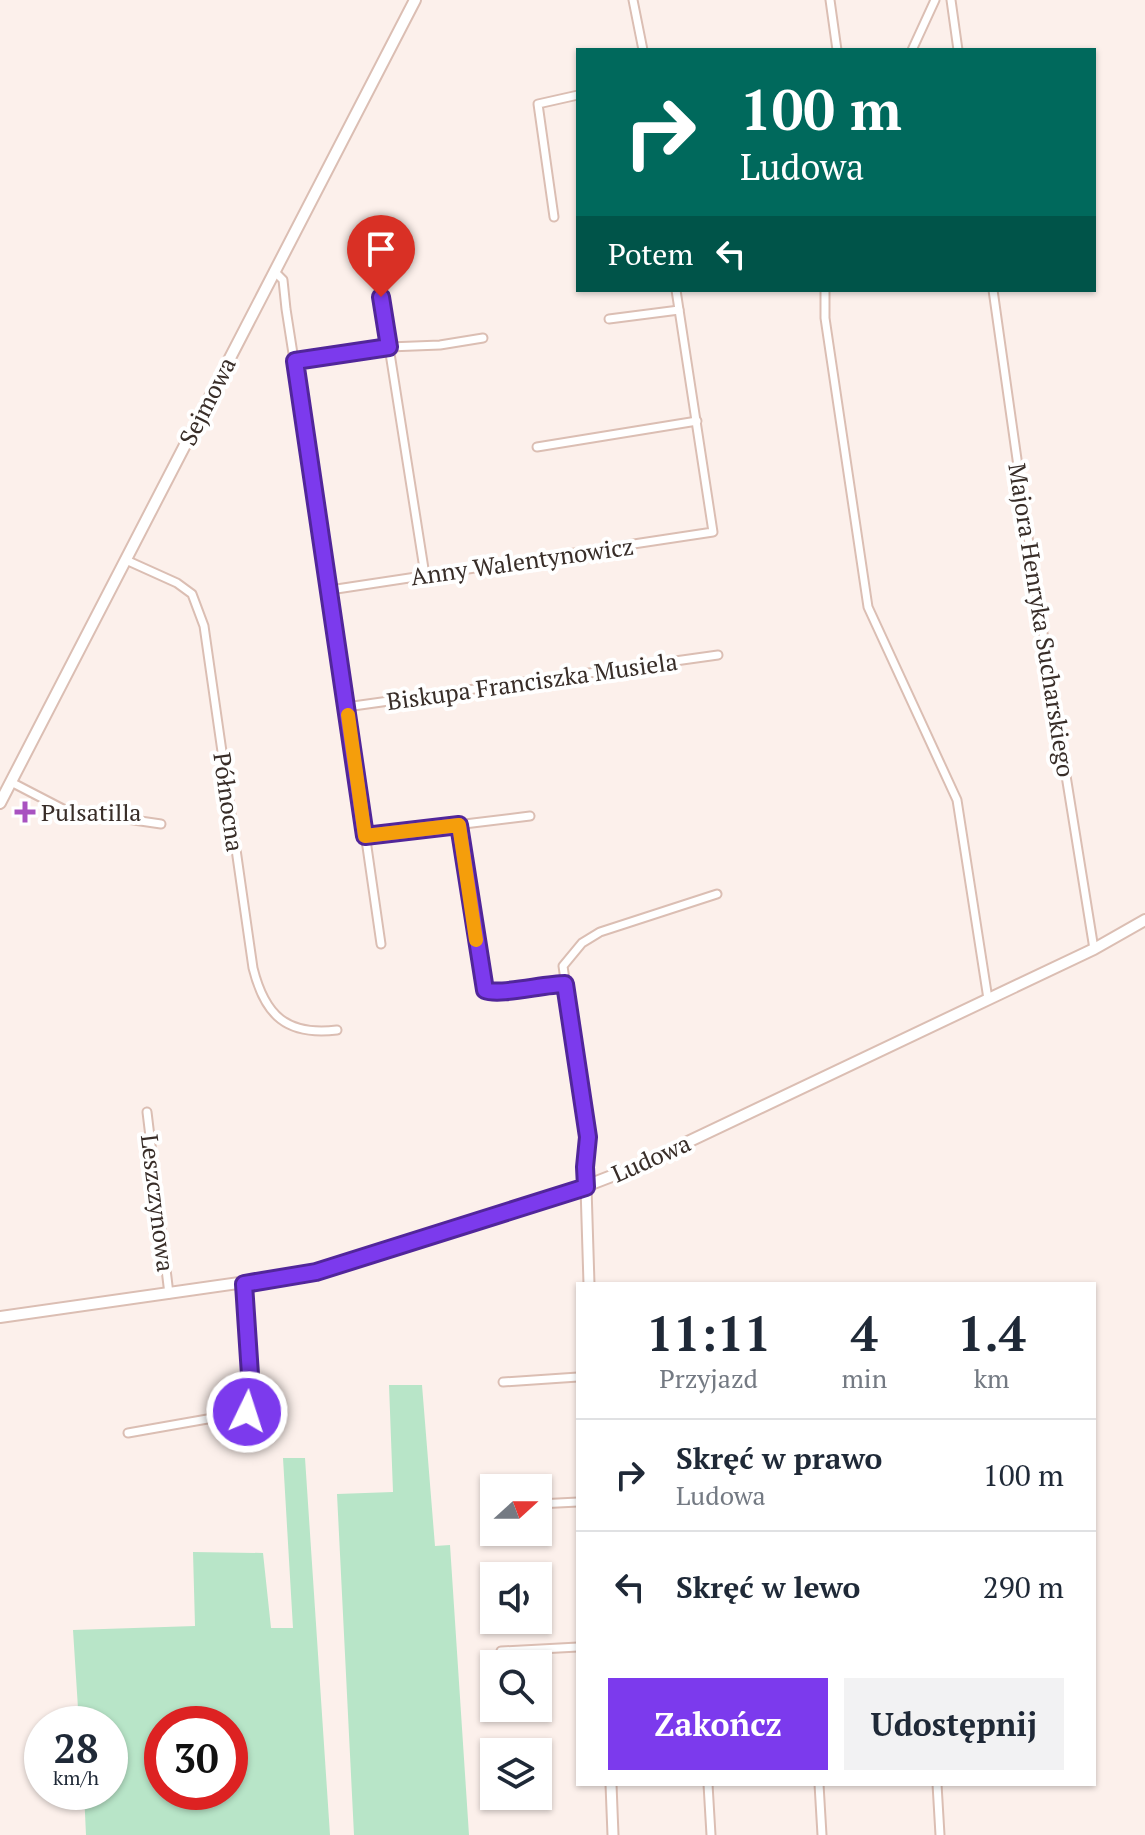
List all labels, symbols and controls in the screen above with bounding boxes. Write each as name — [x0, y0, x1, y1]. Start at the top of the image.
text: 100 m — [740, 72, 902, 146]
icon: right — [608, 80, 712, 184]
text: Ludowa — [740, 143, 864, 190]
pin — [347, 215, 415, 297]
icon: arrive — [359, 227, 403, 271]
icon: left — [709, 232, 753, 276]
text: Potem — [608, 234, 693, 274]
street label: Sejmowa — [171, 351, 243, 451]
street label: Majora Henryka Sucharskiego — [1001, 461, 1083, 779]
street label: Anny Walentynowicz — [408, 530, 636, 592]
street label: Biskupa Franciszka Musiela — [385, 645, 679, 717]
street label: Północna — [206, 750, 252, 854]
place label: Pulsatilla — [41, 796, 142, 828]
marker: Pulsatilla — [16, 803, 34, 821]
street label: Ludowa — [607, 1127, 695, 1189]
street label: Leszczynowa — [134, 1132, 182, 1274]
text: 11:11 — [646, 1301, 771, 1365]
text: 4 — [851, 1301, 878, 1365]
text: 1.4 — [957, 1301, 1026, 1365]
text: Przyjazd — [659, 1361, 758, 1395]
text: min — [841, 1361, 887, 1395]
text: km — [974, 1361, 1009, 1395]
position arrow — [205, 1370, 289, 1454]
text: Skręć w prawo — [676, 1438, 882, 1478]
icon: right — [608, 1453, 652, 1497]
text: 100 m — [983, 1455, 1064, 1495]
north arrow — [480, 1474, 552, 1546]
map controls — [480, 1474, 552, 1810]
text: Ludowa — [676, 1478, 766, 1512]
button: sound — [480, 1562, 552, 1634]
icon: left — [608, 1565, 652, 1609]
text: Skręć w lewo — [676, 1567, 860, 1607]
text: 290 m — [983, 1567, 1064, 1607]
button: search — [480, 1650, 552, 1722]
button: Zakończ — [608, 1678, 828, 1770]
button: Udostępnij — [844, 1678, 1064, 1770]
speed limit sign: 30 — [144, 1706, 248, 1810]
text: 28 — [53, 1721, 99, 1774]
button: layers — [480, 1738, 552, 1810]
text: km/h — [53, 1764, 99, 1791]

